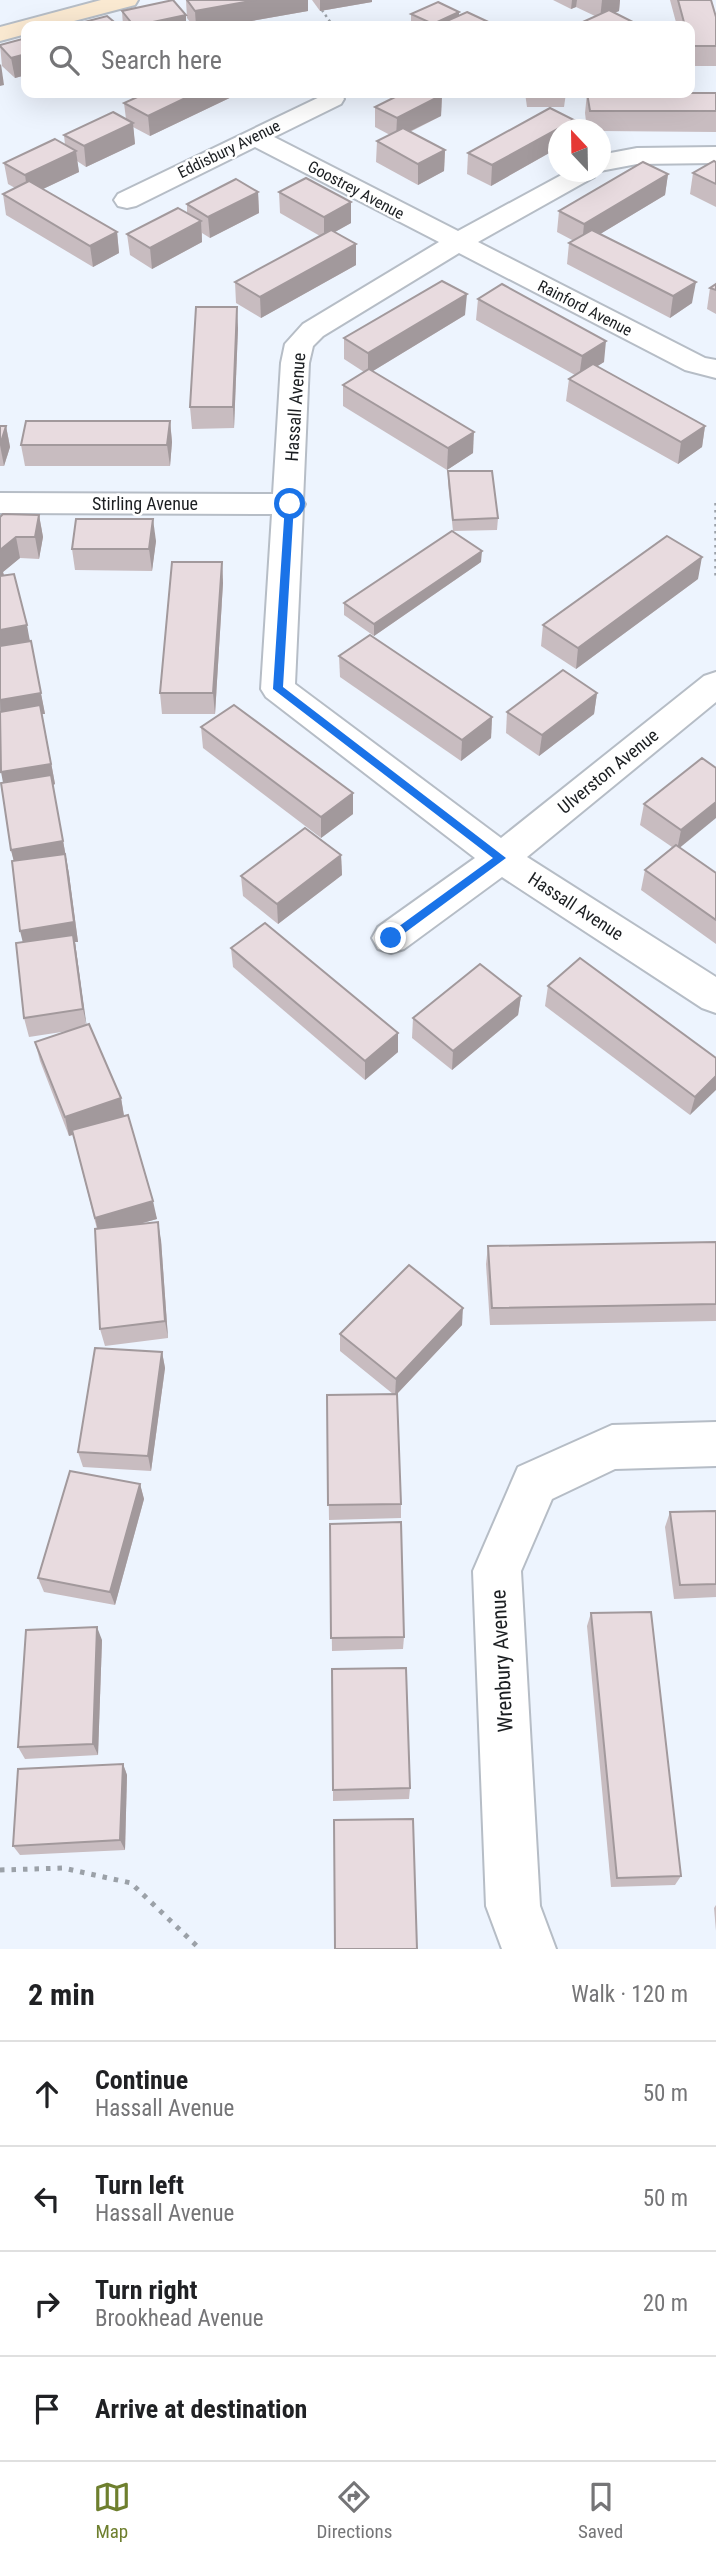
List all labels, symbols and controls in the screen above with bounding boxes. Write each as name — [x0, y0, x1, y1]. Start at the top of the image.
search box — [21, 21, 695, 98]
icon: search — [45, 41, 83, 79]
text: Search here — [101, 45, 222, 75]
street label: Eddisbury Avenue — [175, 116, 283, 182]
north arrow — [548, 119, 611, 182]
street label: Goostrey Avenue — [305, 157, 407, 223]
street label: Rainford Avenue — [535, 276, 635, 340]
street label: Hassall Avenue — [281, 352, 309, 462]
route start — [274, 488, 305, 519]
street label: Stirling Avenue — [92, 493, 198, 514]
street label: Ulverston Avenue — [554, 724, 662, 818]
street label: Hassall Avenue — [525, 867, 627, 945]
route end — [375, 922, 406, 953]
street label: Wrenbury Avenue — [486, 1589, 518, 1733]
text: 2 min — [28, 1977, 95, 2012]
text: Walk · 120 m — [571, 1981, 688, 2008]
text: Continue — [95, 2065, 188, 2095]
icon: ahead — [28, 2075, 66, 2113]
text: 50 m — [643, 2080, 688, 2107]
text: Hassall Avenue — [95, 2095, 234, 2122]
text: Turn left — [95, 2170, 184, 2200]
icon: left — [28, 2180, 66, 2218]
text: 50 m — [643, 2185, 688, 2212]
text: Hassall Avenue — [95, 2200, 234, 2227]
text: Turn right — [95, 2275, 197, 2305]
icon: right — [28, 2285, 66, 2323]
text: 20 m — [643, 2290, 688, 2317]
text: Brookhead Avenue — [95, 2305, 264, 2332]
icon: arrive — [28, 2390, 66, 2428]
text: Arrive at destination — [95, 2394, 307, 2424]
tab: Map — [93, 2478, 131, 2543]
tab: Directions — [316, 2478, 392, 2543]
tab: Saved — [578, 2478, 623, 2543]

